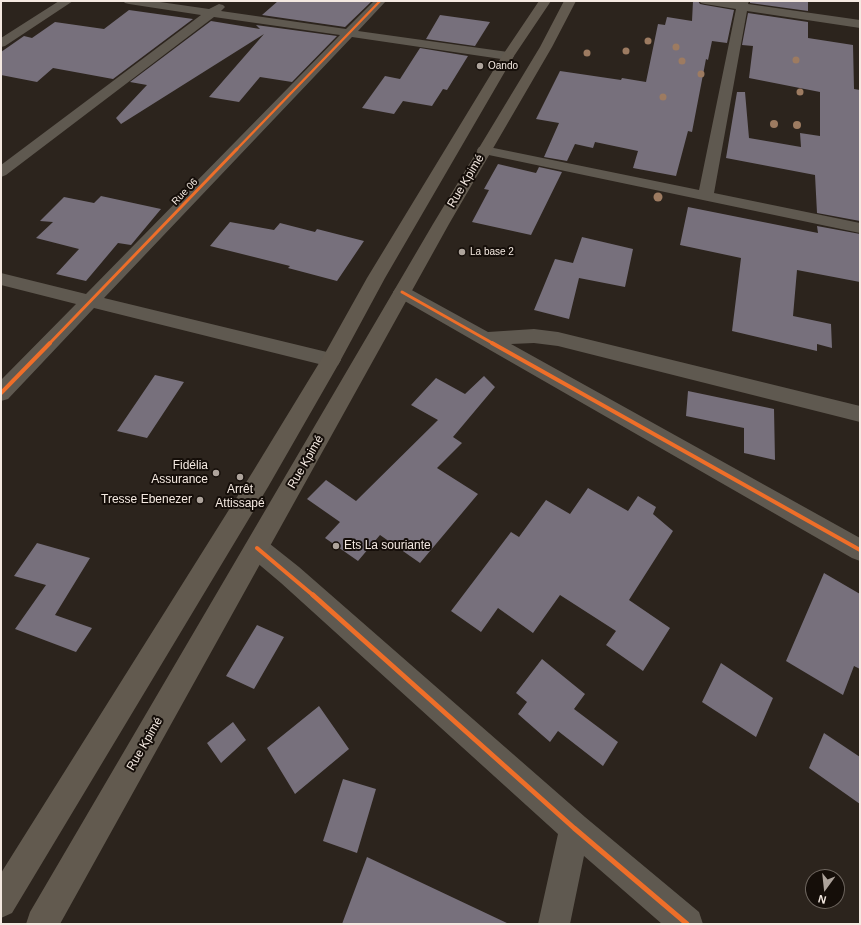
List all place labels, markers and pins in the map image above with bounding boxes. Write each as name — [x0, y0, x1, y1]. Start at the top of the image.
place label: Oando — [488, 60, 518, 72]
marker: Oando — [475, 61, 485, 71]
place label: La base 2 — [470, 246, 514, 258]
marker: La base 2 — [457, 247, 467, 257]
place label: Fidélia Assurance — [151, 459, 208, 487]
marker: Fidélia Assurance — [211, 468, 221, 478]
marker: Arrêt Attissapé — [235, 472, 245, 482]
place label: Arrêt Attissapé — [215, 483, 265, 511]
place label: Tresse Ebenezer — [101, 493, 192, 507]
marker: Tresse Ebenezer — [195, 495, 205, 505]
place label: Ets La souriante — [344, 539, 431, 553]
marker: Ets La souriante — [331, 541, 341, 551]

